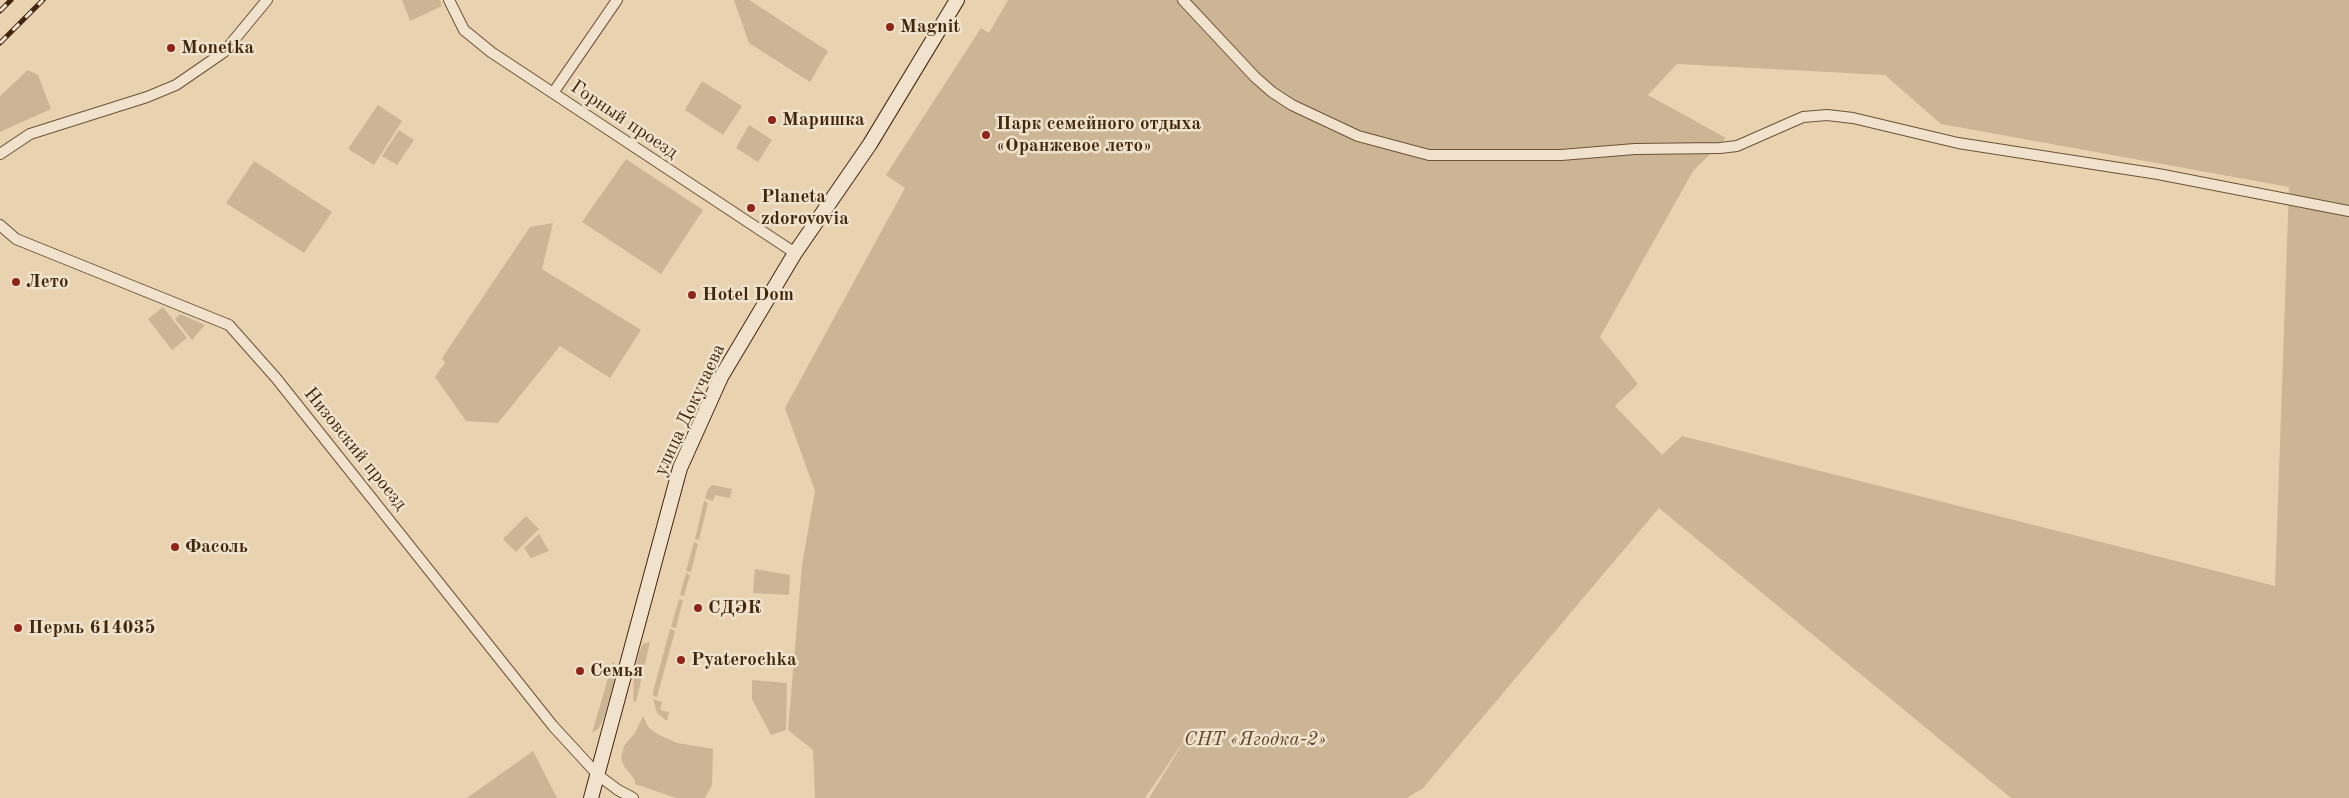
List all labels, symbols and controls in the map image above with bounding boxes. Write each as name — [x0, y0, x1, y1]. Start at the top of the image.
place label: Magnit — [900, 16, 960, 38]
marker: Magnit — [884, 21, 896, 33]
place label: Monetka — [181, 37, 254, 59]
marker: Monetka — [165, 42, 177, 54]
street label: Горный проезд — [566, 76, 682, 164]
place label: Маришка — [782, 109, 865, 131]
place label: Парк семейного отдыха «Оранжевое лето» — [996, 113, 1201, 157]
marker: Маришка — [766, 114, 778, 126]
marker: Парк семейного отдыха «Оранжевое лето» — [980, 129, 992, 141]
place label: Planeta zdorovovia — [761, 186, 849, 230]
marker: Planeta zdorovovia — [745, 202, 757, 214]
place label: Лето — [26, 271, 69, 293]
marker: Лето — [10, 276, 22, 288]
place label: Hotel Dom — [702, 284, 794, 306]
marker: Hotel Dom — [686, 289, 698, 301]
street label: улица Докучаева — [649, 340, 731, 480]
street label: Низовский проезд — [298, 383, 412, 515]
place label: Фасоль — [185, 536, 248, 558]
marker: Фасоль — [169, 541, 181, 553]
place label: СДЭК — [708, 597, 761, 619]
marker: СДЭК — [692, 602, 704, 614]
place label: Пермь 614035 — [28, 617, 156, 639]
marker: Пермь 614035 — [12, 622, 24, 634]
place label: Pyaterochka — [691, 649, 797, 671]
marker: Pyaterochka — [675, 654, 687, 666]
place label: Семья — [590, 660, 643, 682]
marker: Семья — [574, 665, 586, 677]
park label: СНТ «Ягодка-2» — [1184, 729, 1326, 751]

